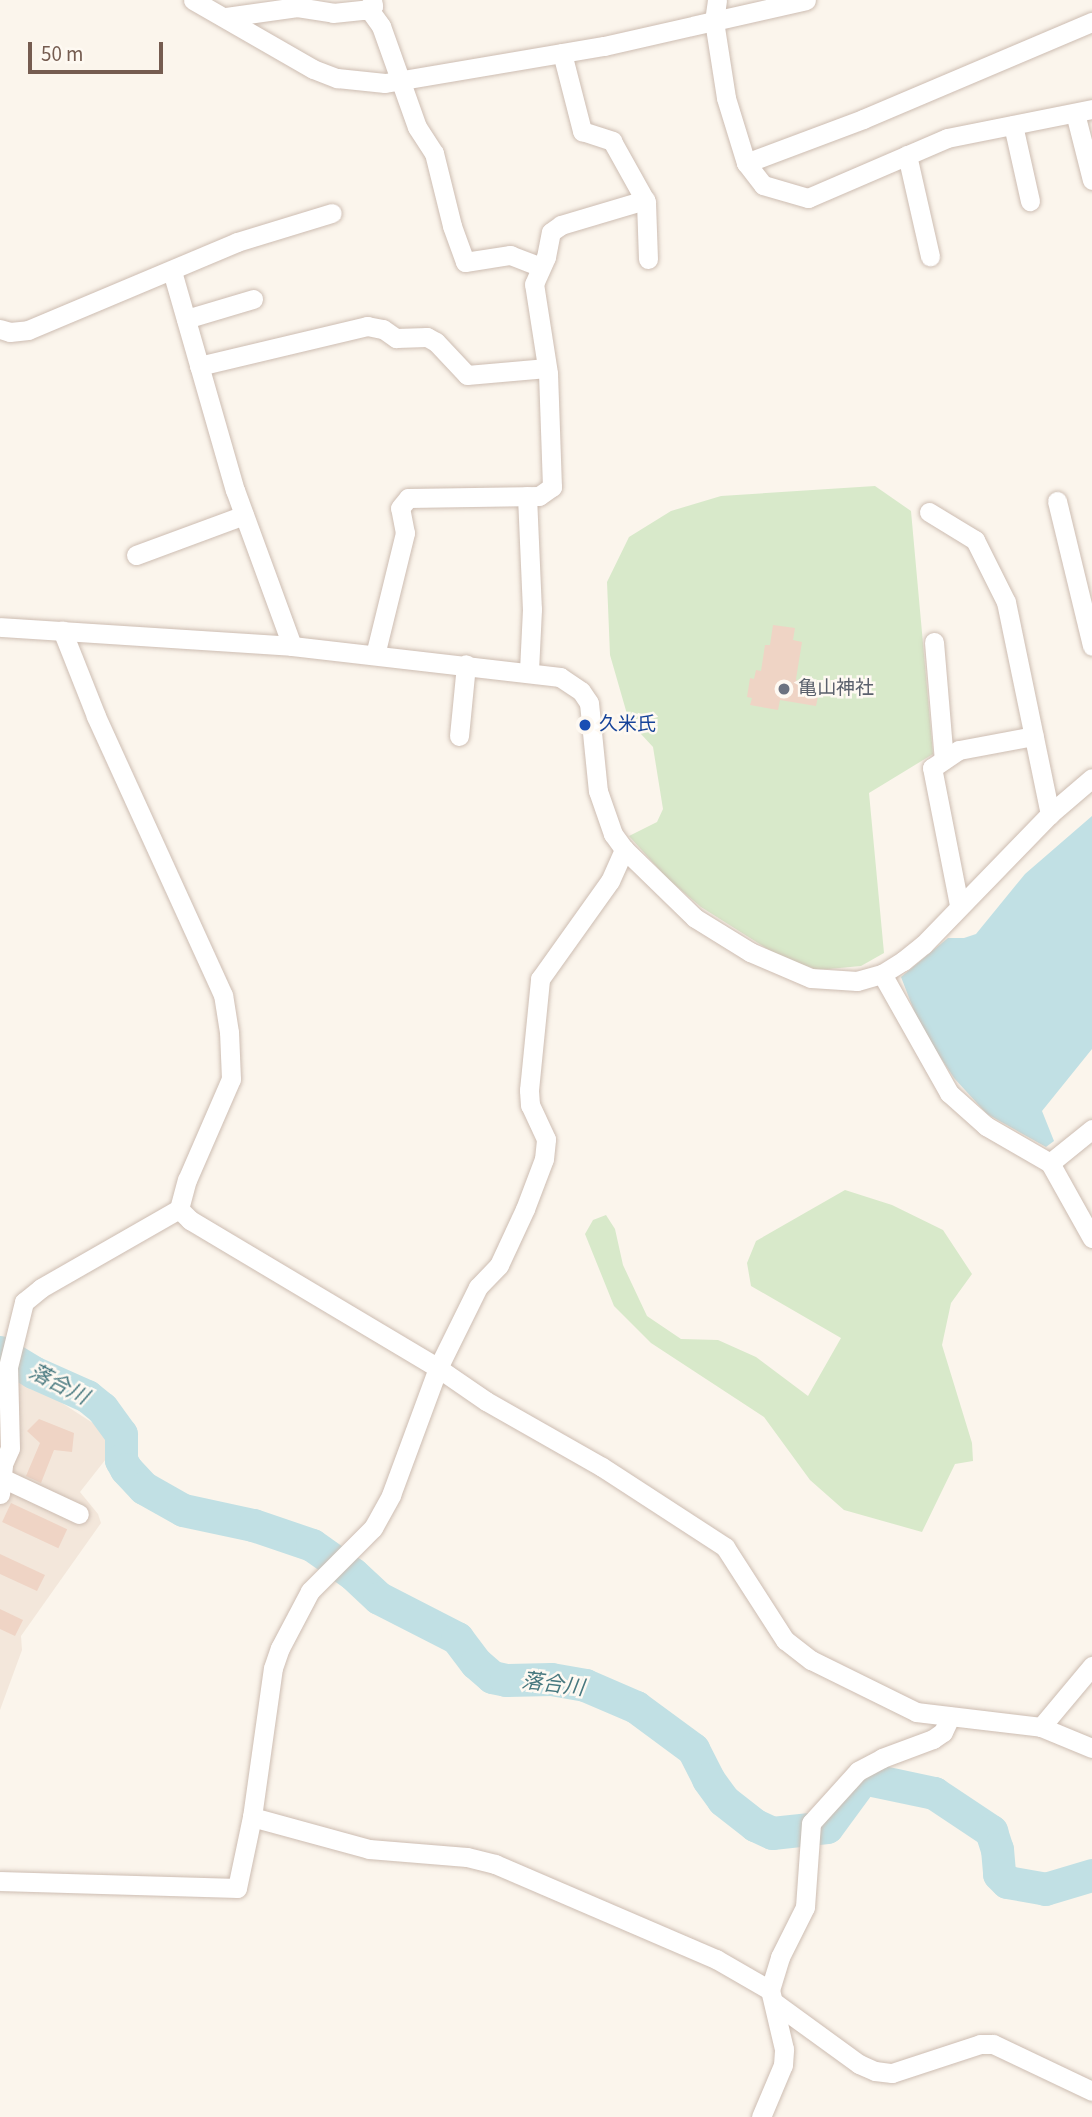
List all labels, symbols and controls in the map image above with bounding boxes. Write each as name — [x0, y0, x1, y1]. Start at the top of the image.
scale bar — [32, 28, 166, 72]
text: 50 m — [41, 39, 83, 69]
place label: 亀山神社 — [798, 678, 874, 700]
marker: 亀山神社 — [776, 681, 792, 697]
place label: 久米氏 — [599, 714, 656, 736]
marker: 久米氏 — [577, 717, 593, 733]
water label: 落合川 — [25, 1358, 93, 1410]
water label: 落合川 — [520, 1668, 586, 1700]

